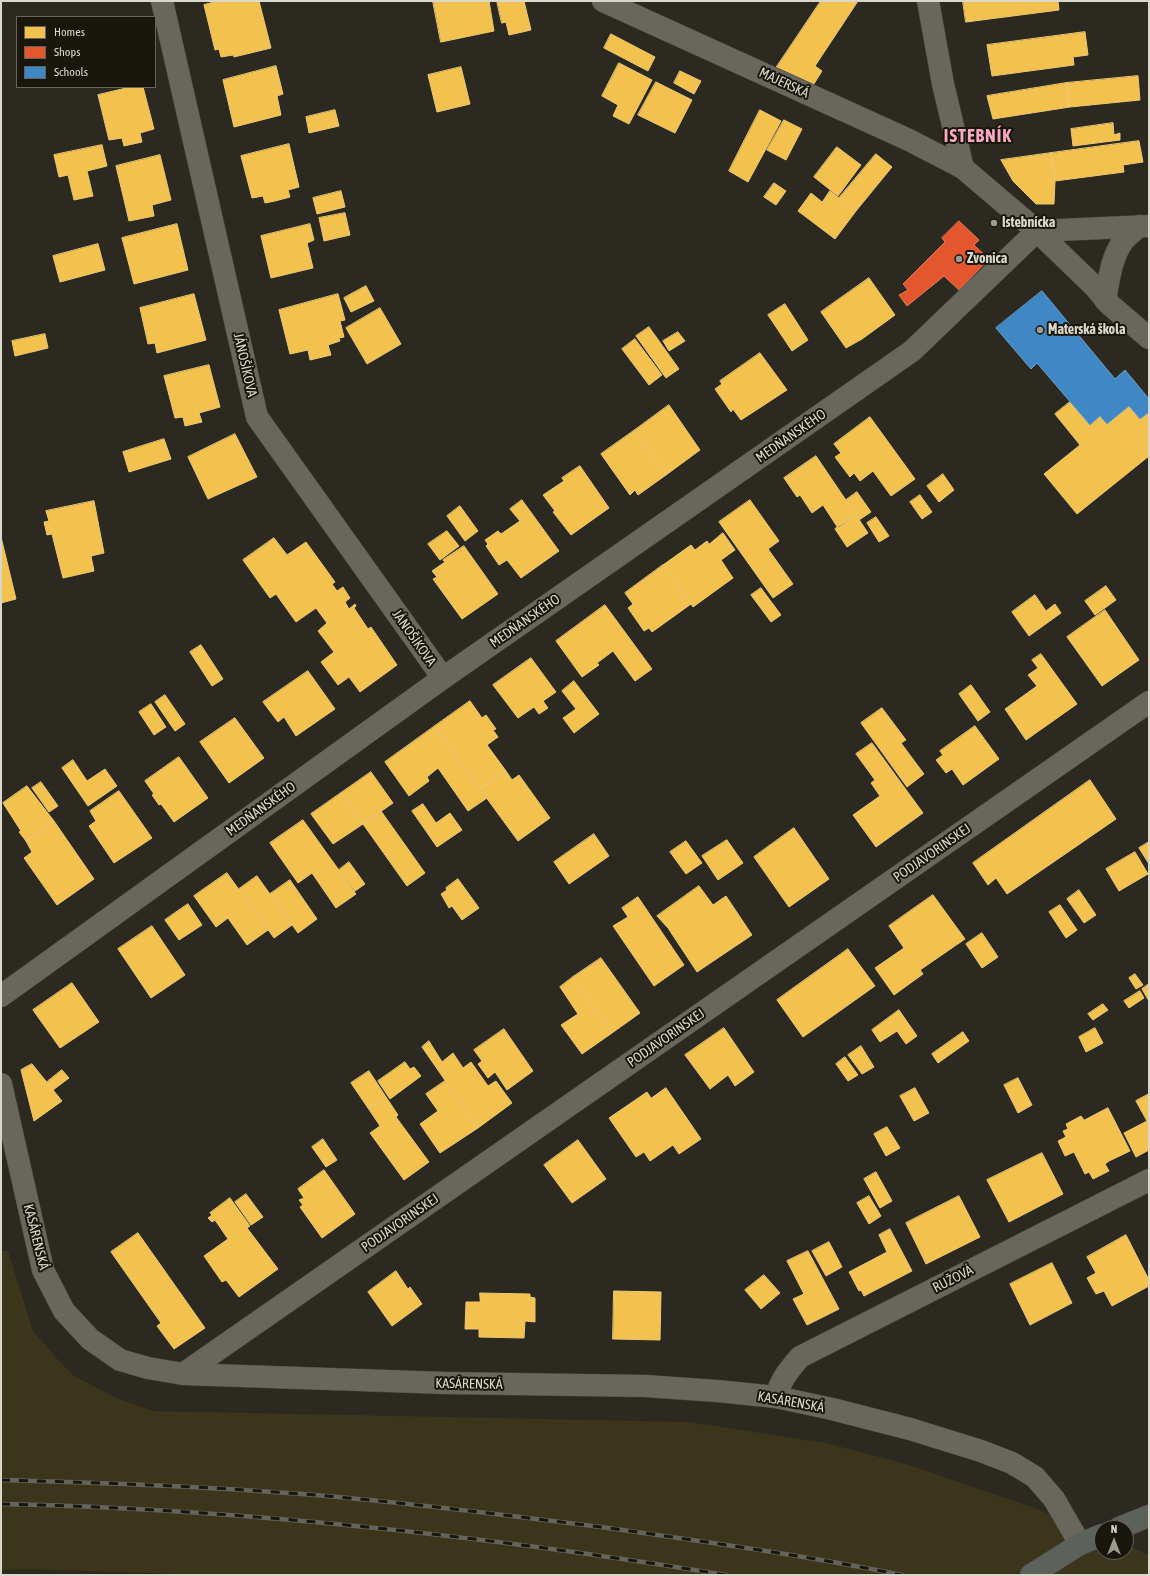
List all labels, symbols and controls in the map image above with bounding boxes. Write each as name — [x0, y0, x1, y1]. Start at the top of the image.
legend — [16, 16, 156, 88]
text: Homes — [54, 25, 85, 39]
text: Shops — [54, 45, 80, 59]
street label: MAJERSKÁ — [756, 64, 812, 102]
text: Schools — [54, 65, 88, 79]
district label: ISTEBNÍK — [944, 125, 1012, 147]
place label: Istebnícka — [1002, 215, 1055, 231]
marker: Istebnícka — [989, 218, 999, 228]
place label: Zvonica — [967, 251, 1007, 267]
marker: Zvonica — [954, 254, 964, 264]
place label: Materská škola — [1048, 322, 1125, 338]
marker: Materská škola — [1035, 325, 1045, 335]
street label: JÁNOŠÍKOVA — [229, 331, 261, 399]
street label: MEDŇANSKÉHO — [753, 406, 829, 466]
street label: MEDŇANSKÉHO — [487, 591, 563, 651]
street label: JÁNOŠÍKOVA — [388, 607, 440, 669]
street label: MEDŇANSKÉHO — [223, 778, 299, 840]
street label: PODJAVORINSKEJ — [890, 820, 974, 886]
street label: PODJAVORINSKEJ — [624, 1005, 708, 1071]
street label: PODJAVORINSKEJ — [358, 1190, 442, 1256]
street label: KASÁRENSKÁ — [20, 1202, 52, 1272]
street label: RUŽOVÁ — [930, 1262, 976, 1296]
street label: KASÁRENSKÁ — [435, 1375, 503, 1393]
street label: KASÁRENSKÁ — [756, 1388, 826, 1416]
north arrow — [1094, 1520, 1134, 1560]
text: N — [1111, 1523, 1117, 1535]

